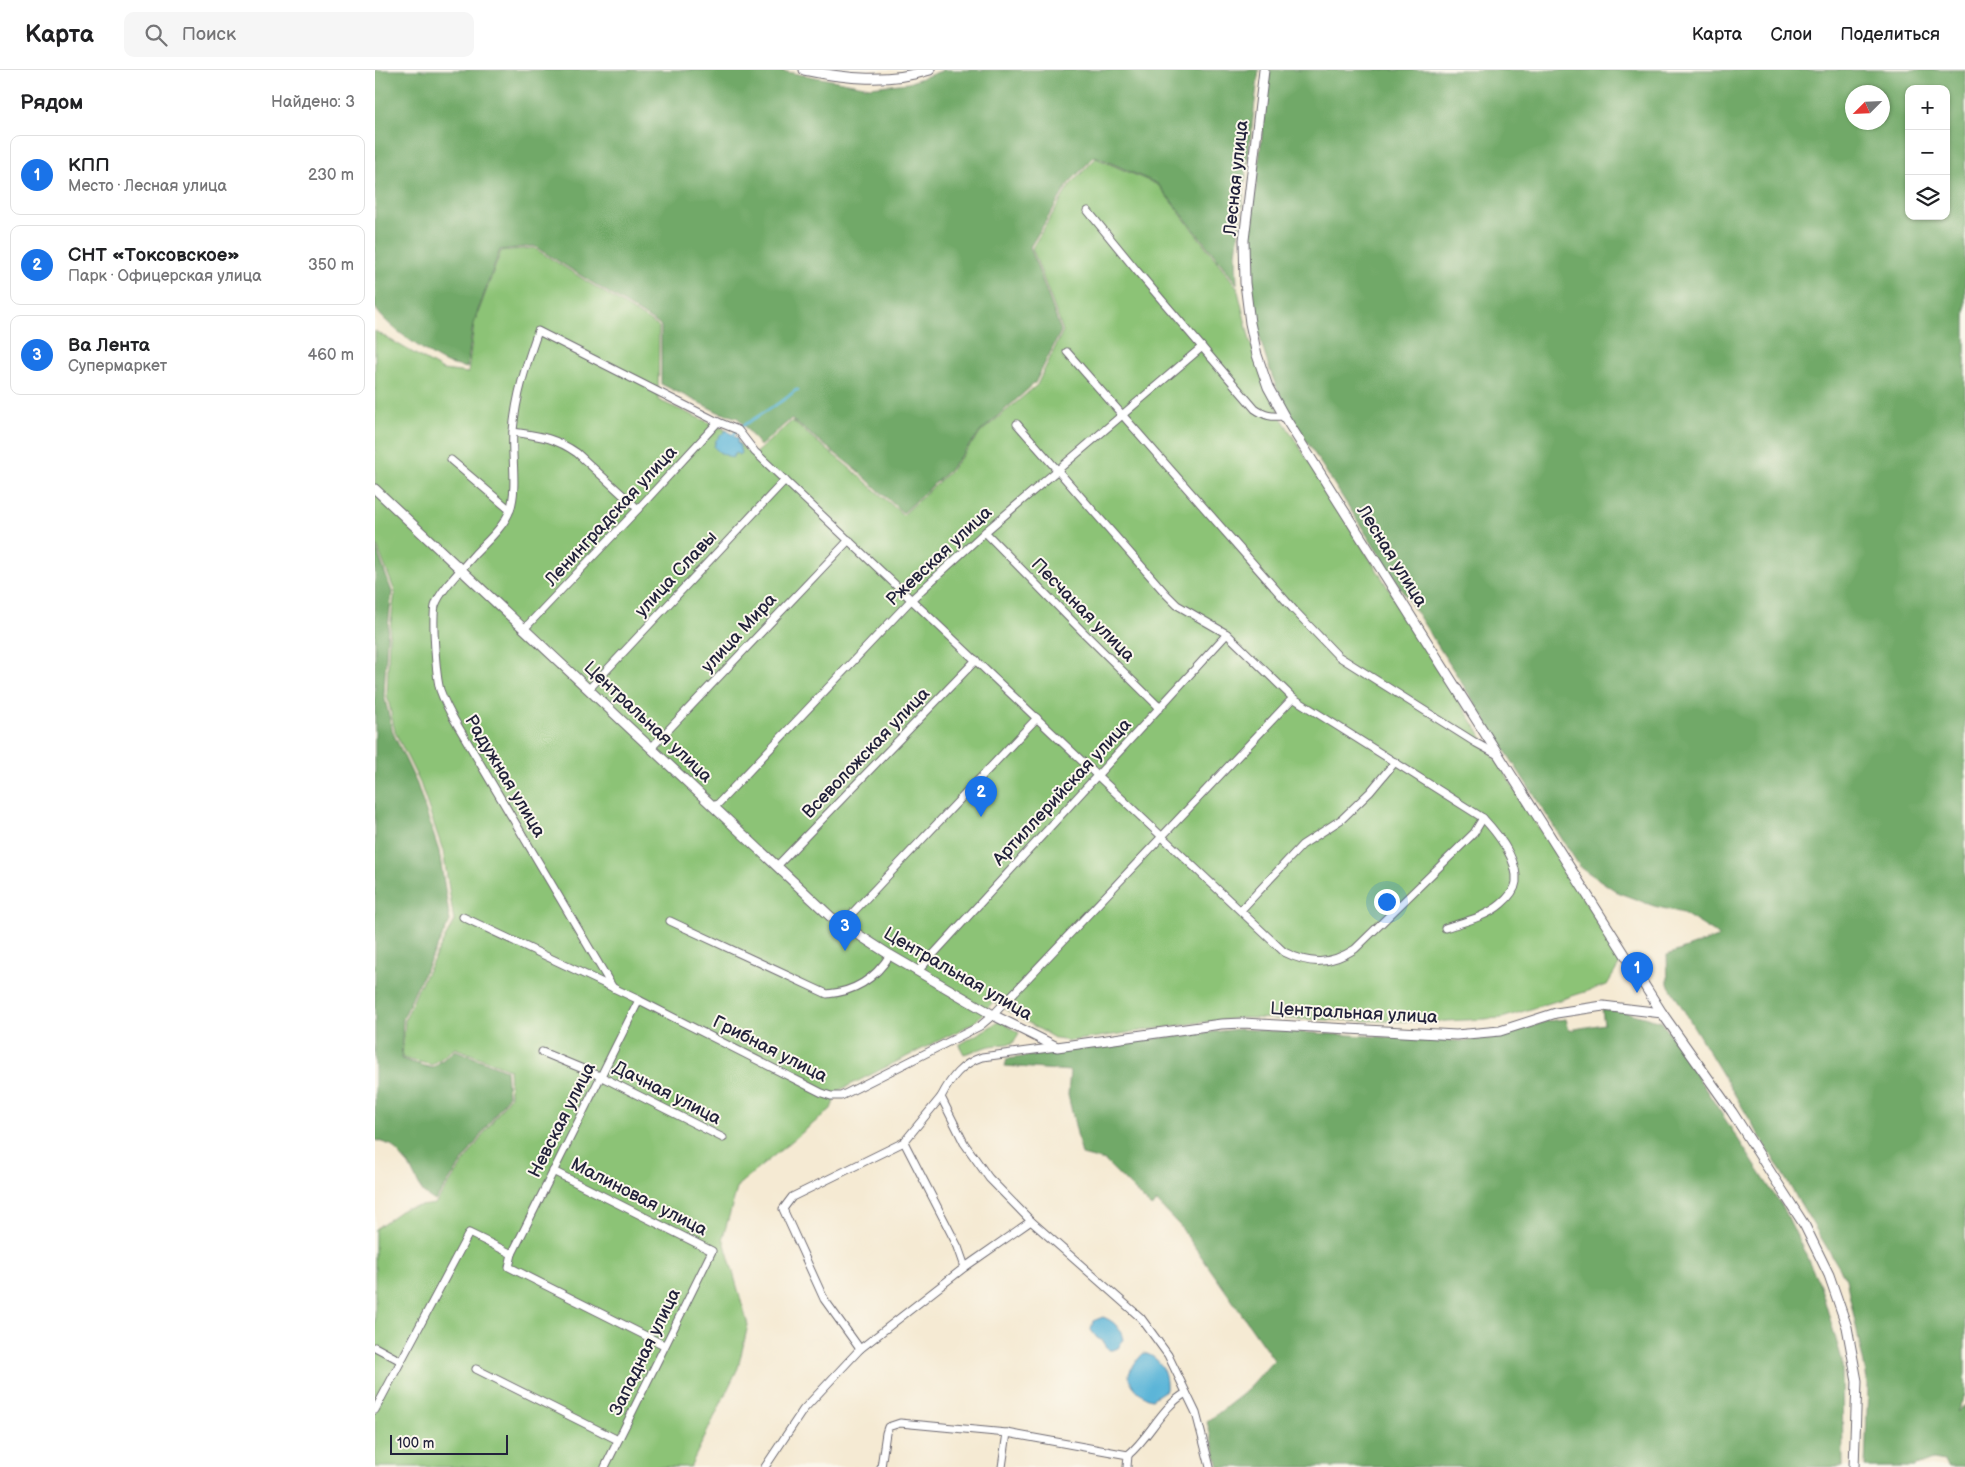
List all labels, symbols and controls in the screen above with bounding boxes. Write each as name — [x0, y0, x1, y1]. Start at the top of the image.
search box — [124, 12, 474, 57]
text: Карта — [25, 20, 94, 49]
icon: search — [142, 21, 170, 49]
text: Поиск — [182, 23, 236, 46]
text: Карта — [1692, 24, 1742, 45]
text: Слои — [1770, 24, 1812, 45]
text: Поделиться — [1840, 24, 1940, 45]
north arrow — [1845, 85, 1890, 130]
map controls — [1905, 85, 1950, 220]
button: + — [1905, 85, 1950, 130]
text: Рядом — [20, 90, 83, 115]
text: Найдено: 3 — [271, 93, 355, 112]
street label: Лесная улица — [1219, 119, 1253, 238]
button: − — [1905, 130, 1950, 175]
text: КПП — [68, 154, 110, 177]
text: 1 — [34, 166, 40, 185]
text: 230 m — [308, 166, 354, 185]
button: layers — [1905, 175, 1950, 220]
text: Место · Лесная улица — [68, 177, 227, 196]
text: СНТ «Токсовское» — [68, 244, 240, 267]
text: 2 — [32, 256, 42, 275]
text: 350 m — [308, 256, 354, 275]
text: Парк · Офицерская улица — [68, 267, 262, 286]
text: Ва Лента — [68, 334, 150, 357]
text: 3 — [32, 346, 42, 365]
text: 460 m — [308, 346, 354, 365]
text: Супермаркет — [68, 357, 167, 376]
street label: Ленинградская улица — [540, 441, 682, 591]
street label: Лесная улица — [1352, 500, 1432, 611]
street label: Ржевская улица — [882, 501, 996, 610]
street label: улица Славы — [631, 527, 721, 621]
street label: Песчаная улица — [1027, 554, 1139, 666]
street label: улица Мира — [697, 589, 781, 677]
street label: Центральная улица — [579, 657, 717, 787]
street label: Всеволожская улица — [798, 683, 934, 823]
street label: Радужная улица — [460, 711, 550, 841]
street label: Артиллерийская улица — [988, 714, 1136, 871]
pin: 2 — [965, 776, 997, 817]
your location — [1374, 889, 1400, 915]
pin: 3 — [829, 910, 861, 951]
street label: Центральная улица — [880, 923, 1036, 1025]
pin: 1 — [1621, 952, 1653, 993]
street label: Центральная улица — [1270, 998, 1439, 1028]
street label: Грибная улица — [709, 1011, 831, 1087]
street label: Дачная улица — [610, 1057, 725, 1129]
street label: Невская улица — [524, 1059, 600, 1181]
street label: Малиновая улица — [567, 1154, 711, 1241]
street label: Западная улица — [605, 1285, 685, 1419]
scale bar — [390, 1432, 507, 1455]
text: 100 m — [397, 1435, 434, 1452]

